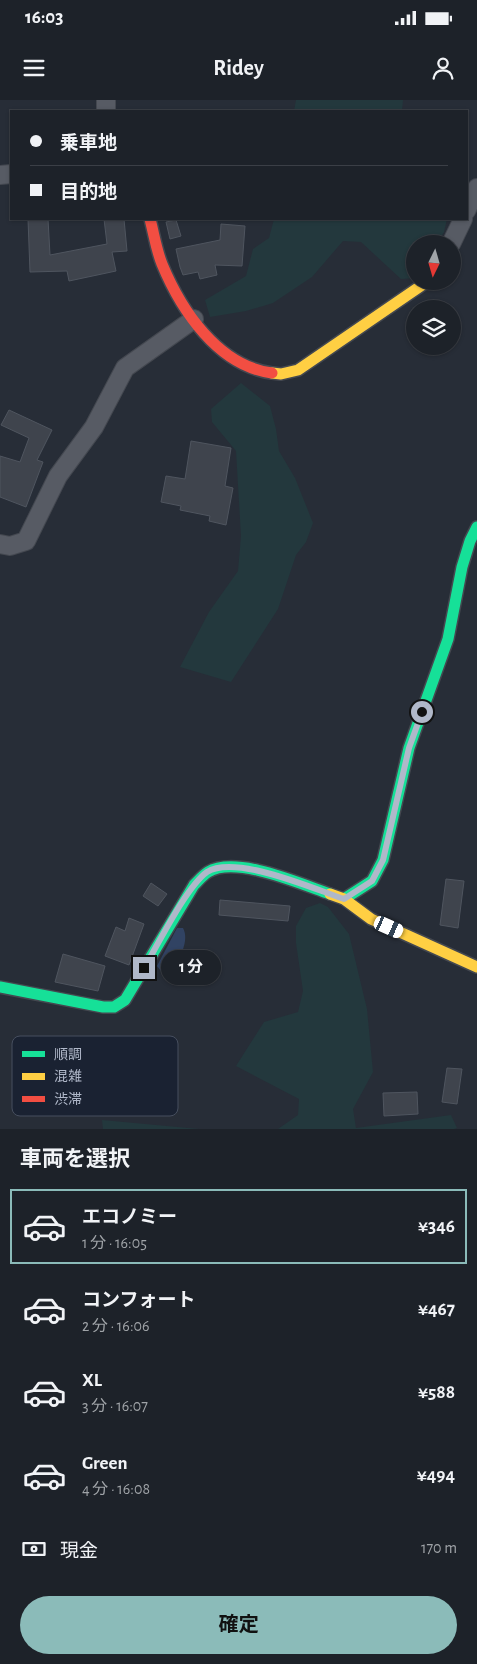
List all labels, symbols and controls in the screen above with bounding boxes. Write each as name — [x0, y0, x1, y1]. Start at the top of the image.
text: 16:03 — [25, 8, 63, 27]
icon: menu — [20, 54, 48, 82]
icon: person — [429, 54, 457, 82]
text: Ridey — [213, 57, 264, 79]
text: 乗車地 — [60, 134, 117, 153]
text: 目的地 — [60, 183, 117, 202]
north arrow — [406, 235, 461, 290]
map controls — [406, 235, 461, 355]
button: layers — [406, 300, 461, 355]
route start — [411, 701, 433, 723]
car — [372, 914, 405, 940]
callout: 1 分 — [162, 950, 222, 986]
route end — [133, 957, 155, 979]
text: 1 分 — [179, 959, 203, 975]
legend — [12, 1036, 178, 1116]
text: 順調 — [54, 1048, 82, 1062]
text: 混雑 — [54, 1068, 82, 1084]
text: 渋滞 — [54, 1092, 82, 1107]
text: 車両を選択 — [20, 1148, 130, 1170]
icon: car — [22, 1204, 67, 1249]
text: エコノミー — [82, 1208, 177, 1227]
text: ¥346 — [418, 1217, 455, 1236]
text: 1 分 · 16:05 — [82, 1235, 147, 1251]
icon: car — [22, 1287, 67, 1332]
text: コンフォート — [82, 1291, 195, 1310]
text: ¥467 — [418, 1300, 455, 1319]
text: 2 分 · 16:06 — [82, 1318, 150, 1334]
icon: car — [22, 1370, 67, 1415]
text: XL — [82, 1371, 102, 1390]
text: ¥588 — [418, 1383, 455, 1402]
text: 3 分 · 16:07 — [82, 1398, 148, 1414]
icon: car — [22, 1453, 67, 1498]
text: Green — [82, 1454, 128, 1473]
text: ¥494 — [417, 1466, 455, 1485]
text: 4 分 · 16:08 — [82, 1481, 150, 1497]
icon: cash — [20, 1535, 48, 1563]
text: 170 m — [421, 1540, 457, 1556]
text: 現金 — [60, 1542, 98, 1561]
button: 確定 — [20, 1596, 457, 1654]

